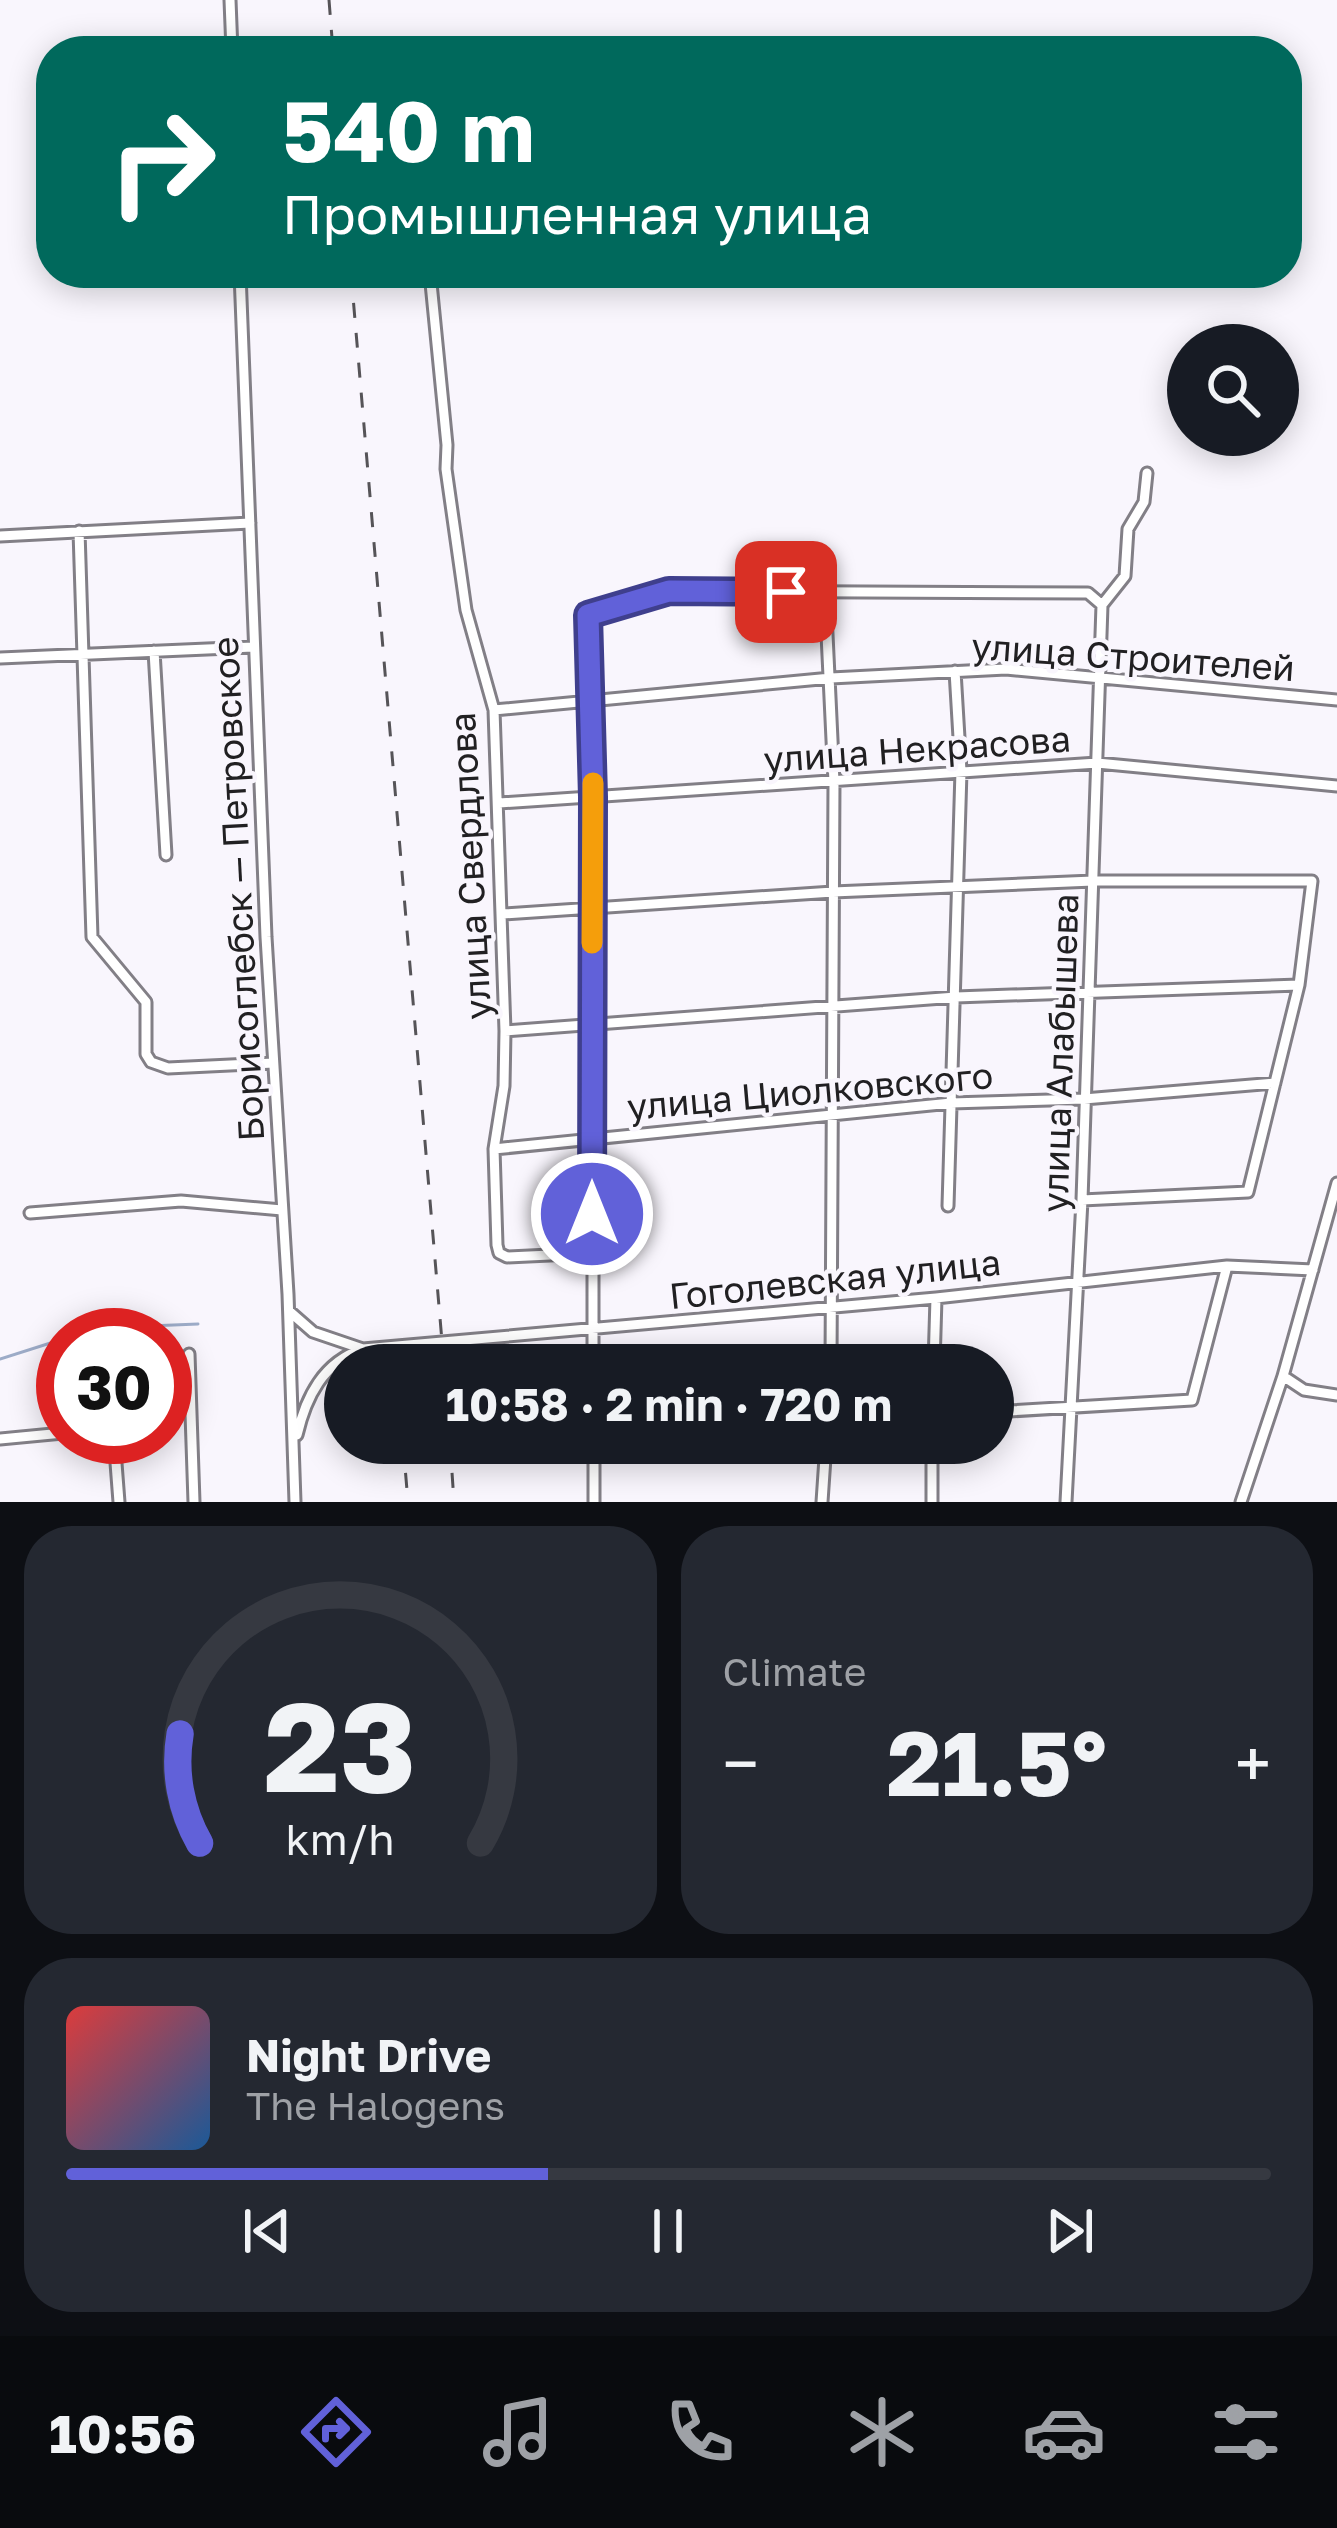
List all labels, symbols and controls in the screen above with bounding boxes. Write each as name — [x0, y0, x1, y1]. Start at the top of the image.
text: 540 m — [282, 80, 535, 180]
icon: right — [84, 84, 240, 240]
text: Промышленная улица — [282, 181, 872, 246]
map controls — [1167, 324, 1299, 456]
button: search — [1167, 324, 1299, 456]
pin — [735, 541, 837, 643]
icon: arrive — [753, 559, 819, 625]
street label: улица Строителей — [970, 624, 1296, 689]
street label: Борисоглебск — Петровское — [203, 636, 272, 1142]
street label: улица Свердлова — [440, 711, 499, 1021]
street label: улица Некрасова — [762, 716, 1072, 781]
street label: улица Алабышева — [1032, 893, 1087, 1213]
street label: улица Циолковского — [625, 1053, 995, 1128]
position arrow — [529, 1151, 655, 1277]
street label: Гоголевская улица — [667, 1240, 1003, 1317]
speed limit sign: 30 — [36, 1308, 192, 1464]
text: 10:58 · 2 min · 720 m — [446, 1377, 892, 1431]
text: Climate — [723, 1648, 866, 1695]
text: 23 — [264, 1670, 416, 1819]
text: 21.5° — [887, 1708, 1107, 1816]
text: − — [723, 1723, 759, 1803]
text: + — [1235, 1723, 1271, 1803]
text: km/h — [286, 1813, 395, 1864]
text: Night Drive — [246, 2028, 491, 2082]
text: The Halogens — [246, 2082, 505, 2129]
icon: previous — [234, 2198, 300, 2264]
icon: pause — [635, 2198, 701, 2264]
icon: next — [1037, 2198, 1103, 2264]
icon: directions — [294, 2390, 378, 2474]
icon: music — [476, 2390, 560, 2474]
icon: phone — [658, 2390, 742, 2474]
icon: climate — [840, 2390, 924, 2474]
icon: car — [1022, 2390, 1106, 2474]
icon: filters — [1204, 2390, 1288, 2474]
text: 10:56 — [49, 2400, 196, 2465]

